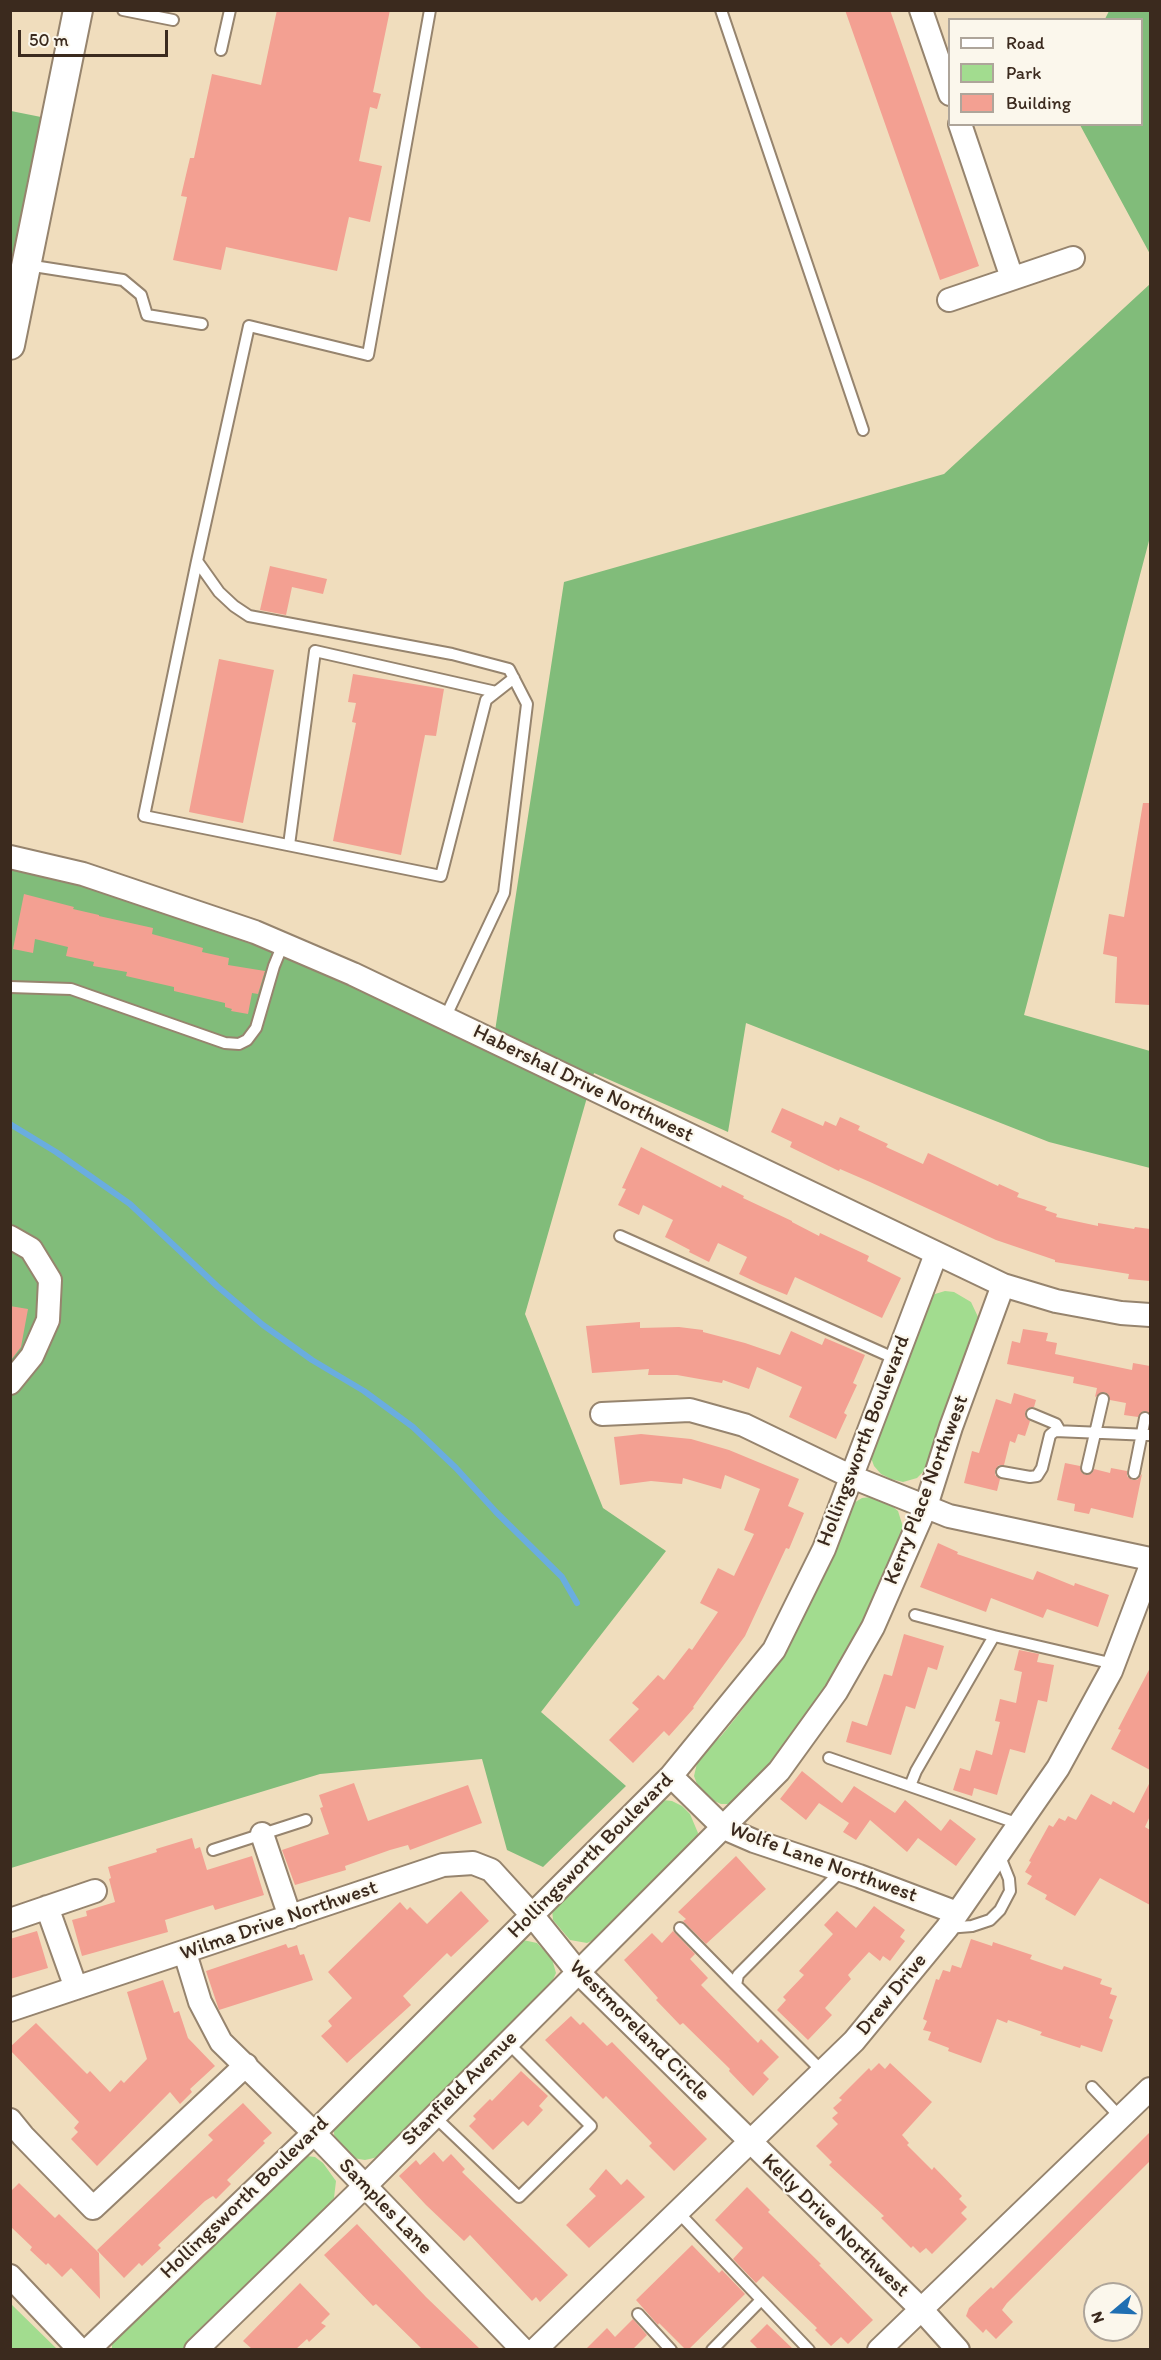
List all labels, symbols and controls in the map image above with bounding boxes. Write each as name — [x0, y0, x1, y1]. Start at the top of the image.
scale bar — [21, 18, 171, 56]
legend — [948, 18, 1143, 126]
text: 50 m — [29, 29, 69, 51]
text: Road — [1006, 32, 1045, 54]
text: Park — [1006, 62, 1041, 84]
text: Building — [1006, 92, 1071, 114]
street label: Habershal Drive Northwest — [469, 1020, 697, 1148]
street label: Hollingsworth Boulevard — [812, 1332, 916, 1550]
street label: Kerry Place Northwest — [879, 1392, 975, 1588]
street label: Hollingsworth Boulevard — [503, 1768, 679, 1944]
street label: Wolfe Lane Northwest — [725, 1817, 921, 1909]
street label: Wilma Drive Northwest — [177, 1875, 381, 1967]
street label: Drew Drive — [851, 1949, 933, 2041]
street label: Westmoreland Circle — [563, 1955, 715, 2107]
street label: Stanfield Avenue — [397, 2026, 523, 2152]
street label: Hollingsworth Boulevard — [156, 2111, 334, 2285]
street label: Kelly Drive Northwest — [756, 2149, 914, 2303]
street label: Samples Lane — [333, 2154, 437, 2260]
north arrow — [1083, 2282, 1143, 2342]
text: N — [1087, 2309, 1108, 2326]

